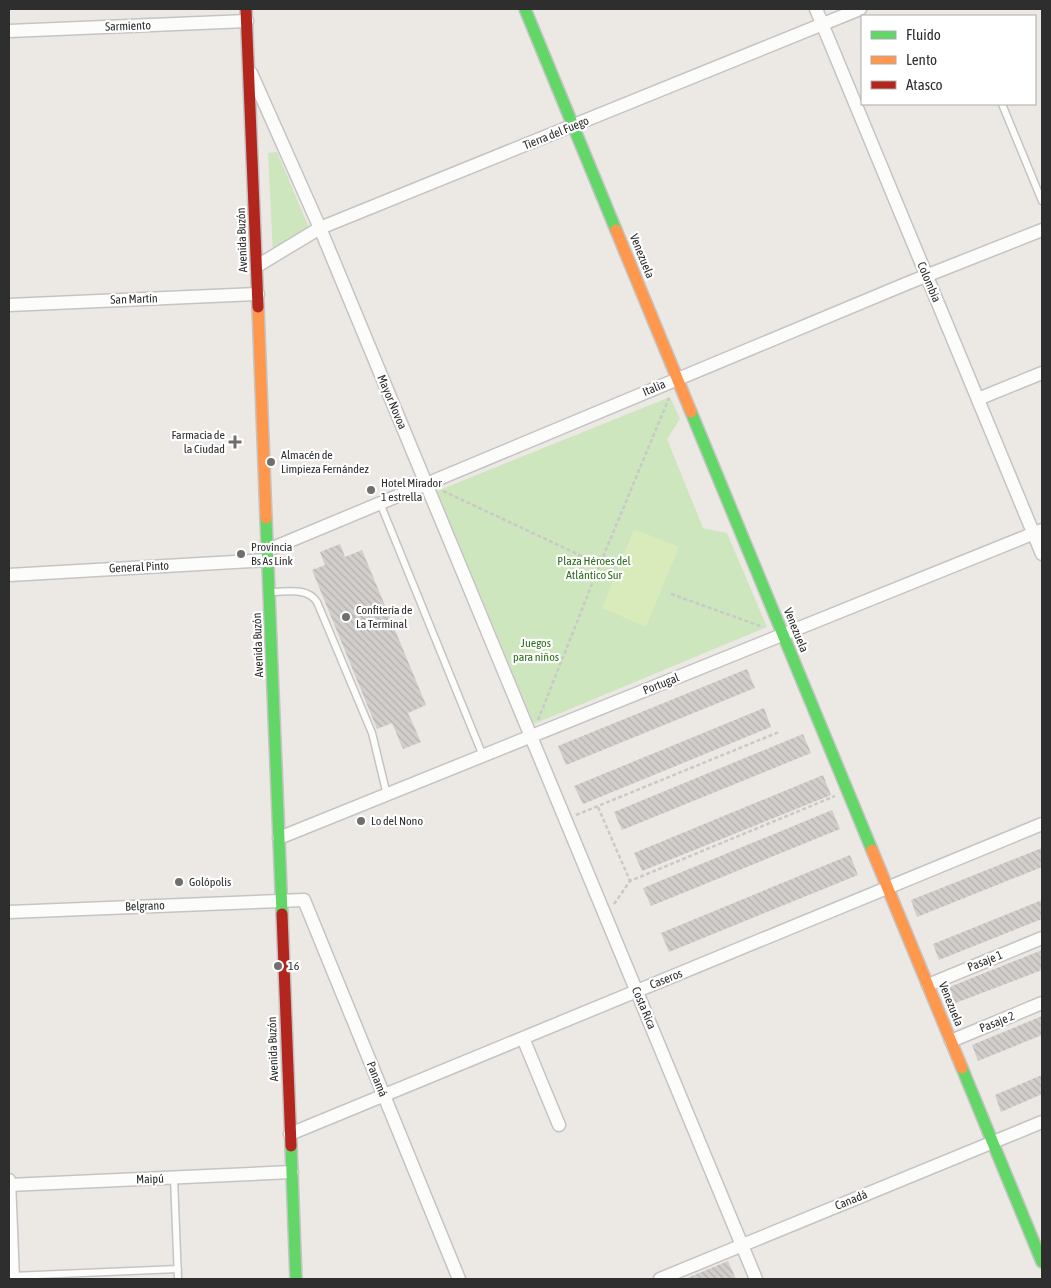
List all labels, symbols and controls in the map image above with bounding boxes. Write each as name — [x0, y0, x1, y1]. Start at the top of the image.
legend — [861, 15, 1036, 105]
street label: Sarmiento — [105, 18, 151, 34]
text: Fluido — [906, 26, 941, 43]
text: Lento — [906, 51, 937, 68]
text: Atasco — [906, 76, 943, 93]
street label: Tierra del Fuego — [521, 113, 591, 153]
street label: Avenida Buzón — [234, 207, 250, 273]
street label: Venezuela — [627, 232, 657, 280]
street label: Colombia — [914, 260, 944, 304]
street label: San Martín — [110, 291, 158, 307]
street label: Mayor Novoa — [374, 373, 410, 431]
street label: Italia — [640, 377, 668, 399]
place label: Farmacia de la Ciudad — [172, 428, 225, 456]
marker: Farmacia de la Ciudad — [229, 436, 241, 448]
place label: Almacén de Limpieza Fernández — [281, 448, 369, 476]
marker: Almacén de Limpieza Fernández — [265, 456, 277, 468]
place label: Hotel Mirador 1 estrella — [381, 476, 442, 504]
marker: Hotel Mirador 1 estrella — [365, 484, 377, 496]
place label: Provincia Bs As Link — [251, 540, 294, 568]
marker: Provincia Bs As Link — [235, 548, 247, 560]
park label: Plaza Héroes del Atlántico Sur — [557, 554, 632, 582]
street label: General Pinto — [109, 558, 170, 576]
place label: Confitería de La Terminal — [356, 603, 412, 631]
street label: Venezuela — [781, 606, 811, 654]
marker: Confitería de La Terminal — [340, 611, 352, 623]
street label: Avenida Buzón — [250, 612, 266, 678]
park label: Juegos para niños — [513, 636, 559, 664]
street label: Portugal — [641, 670, 682, 698]
place label: Lo del Nono — [371, 814, 423, 828]
marker: Lo del Nono — [355, 815, 367, 827]
place label: Golópolis — [189, 875, 231, 889]
marker: Golópolis — [173, 876, 185, 888]
street label: Belgrano — [125, 898, 165, 914]
street label: Pasaje 1 — [965, 948, 1005, 974]
place label: 16 — [288, 959, 300, 973]
marker: 16 — [272, 960, 284, 972]
street label: Caseros — [648, 966, 684, 992]
street label: Venezuela — [936, 980, 966, 1028]
street label: Costa Rica — [629, 985, 659, 1031]
street label: Pasaje 2 — [977, 1009, 1017, 1035]
street label: Avenida Buzón — [265, 1016, 281, 1082]
street label: Panamá — [364, 1059, 390, 1099]
street label: Maipú — [136, 1172, 164, 1186]
street label: Canadá — [833, 1187, 869, 1213]

